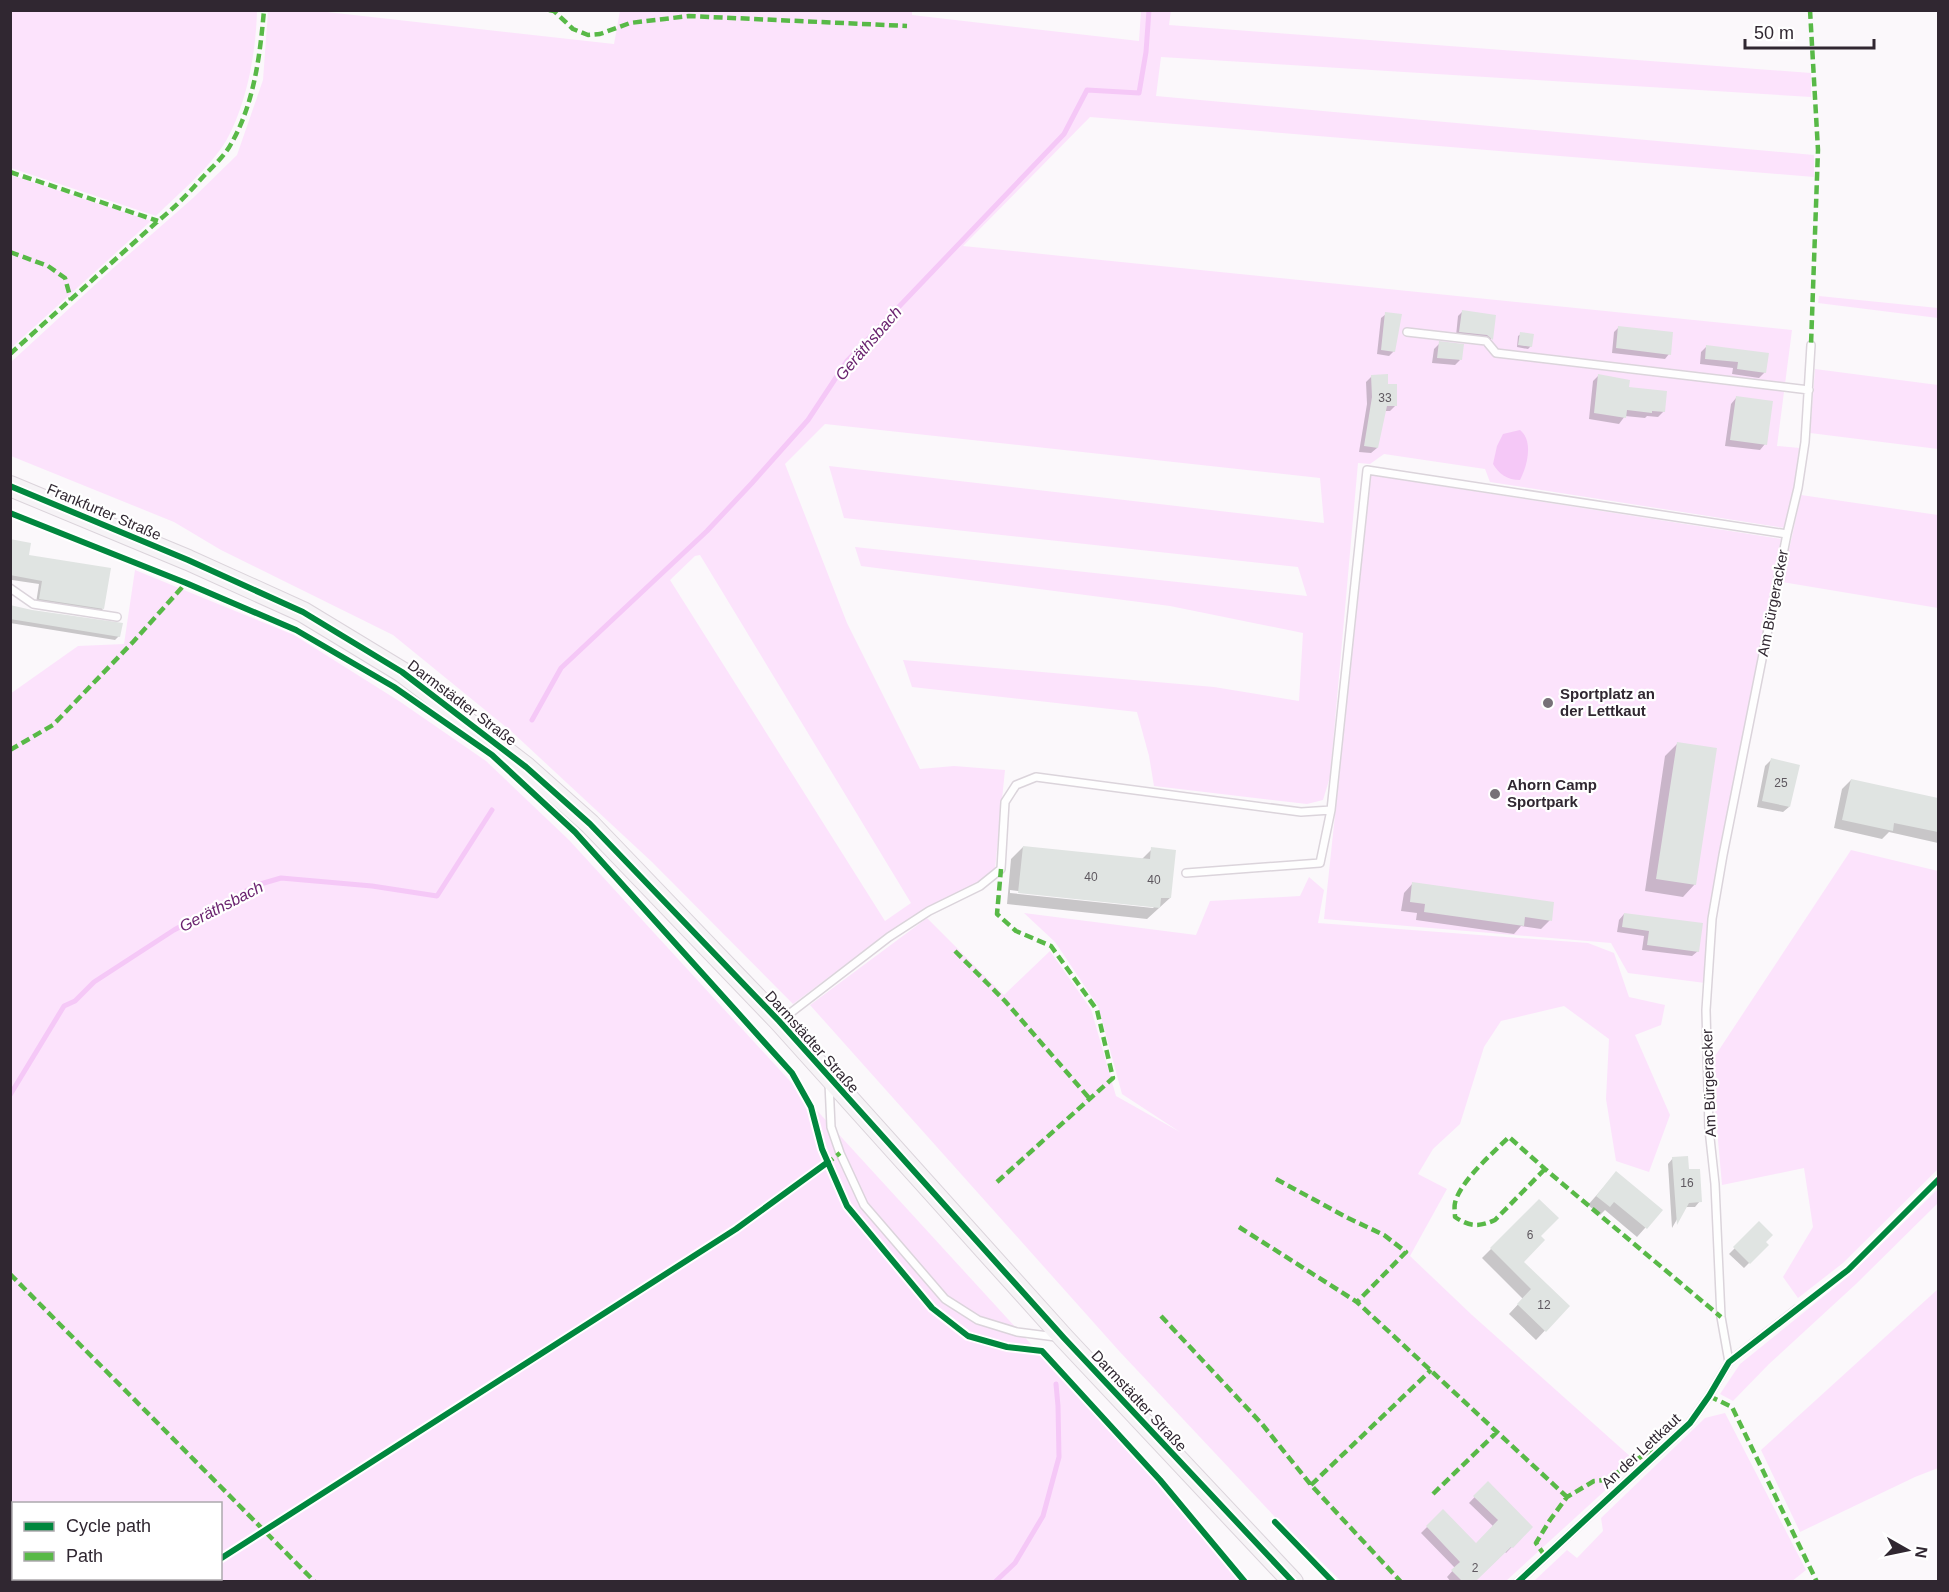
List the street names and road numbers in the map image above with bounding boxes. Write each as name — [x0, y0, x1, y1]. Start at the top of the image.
street label: Frankfurter Straße — [44, 480, 164, 543]
street label: Am Bürgeracker — [1754, 548, 1791, 658]
street label: Darmstädter Straße — [405, 656, 520, 749]
street label: Darmstädter Straße — [762, 987, 863, 1096]
street label: Am Bürgeracker — [1698, 1029, 1719, 1137]
street label: Darmstädter Straße — [1088, 1347, 1190, 1455]
street label: An der Lettkaut — [1598, 1409, 1684, 1492]

